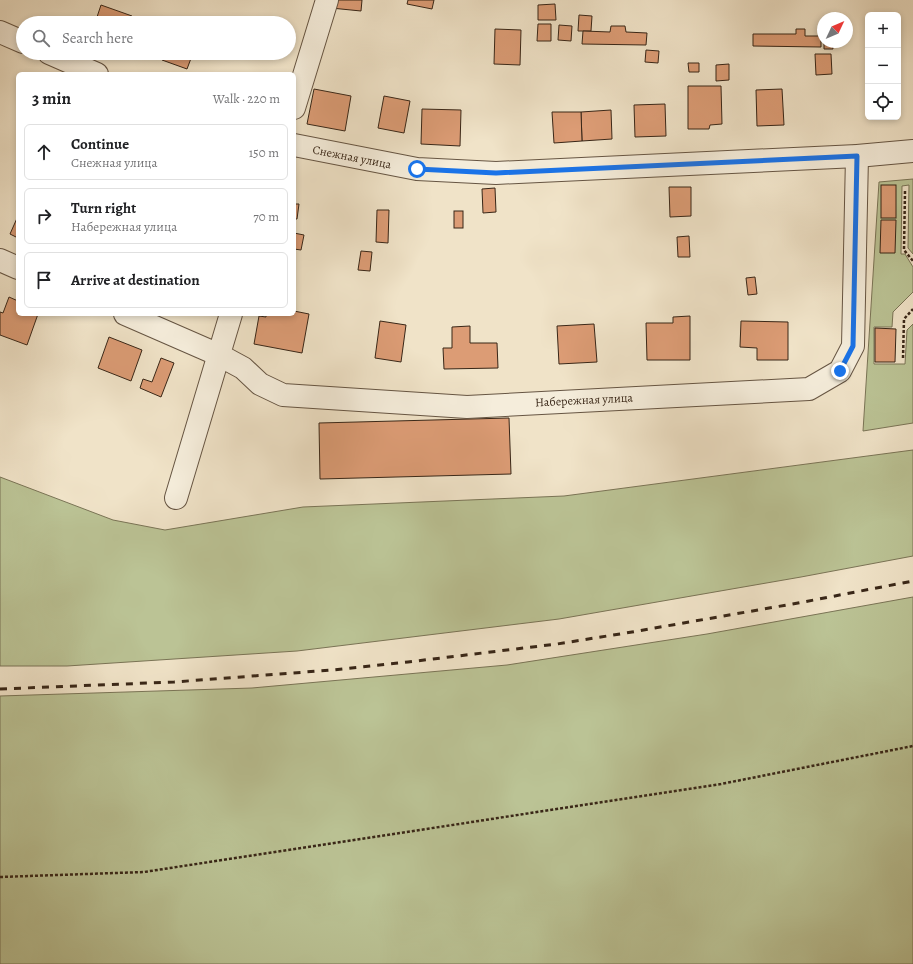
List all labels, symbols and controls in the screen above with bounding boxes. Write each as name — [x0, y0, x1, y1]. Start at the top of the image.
north arrow — [817, 12, 853, 48]
map controls — [865, 12, 901, 120]
button: + — [865, 12, 901, 48]
search box — [16, 16, 296, 60]
icon: search — [30, 27, 52, 49]
text: Search here — [62, 28, 133, 48]
button: − — [865, 48, 901, 84]
button: locate — [865, 84, 901, 120]
text: 3 min — [32, 87, 71, 110]
text: Walk · 220 m — [213, 90, 280, 107]
text: Continue — [71, 134, 129, 154]
icon: ahead — [33, 141, 55, 163]
street label: Снежная улица — [311, 142, 393, 173]
text: 150 m — [249, 144, 279, 161]
text: Снежная улица — [71, 154, 158, 171]
route start — [408, 160, 426, 178]
text: Turn right — [71, 198, 136, 218]
icon: right — [33, 205, 55, 227]
text: 70 m — [253, 208, 279, 225]
text: Набережная улица — [71, 218, 177, 235]
icon: arrive — [33, 269, 55, 291]
text: Arrive at destination — [71, 270, 200, 290]
route end — [831, 362, 849, 380]
street label: Набережная улица — [535, 389, 634, 411]

